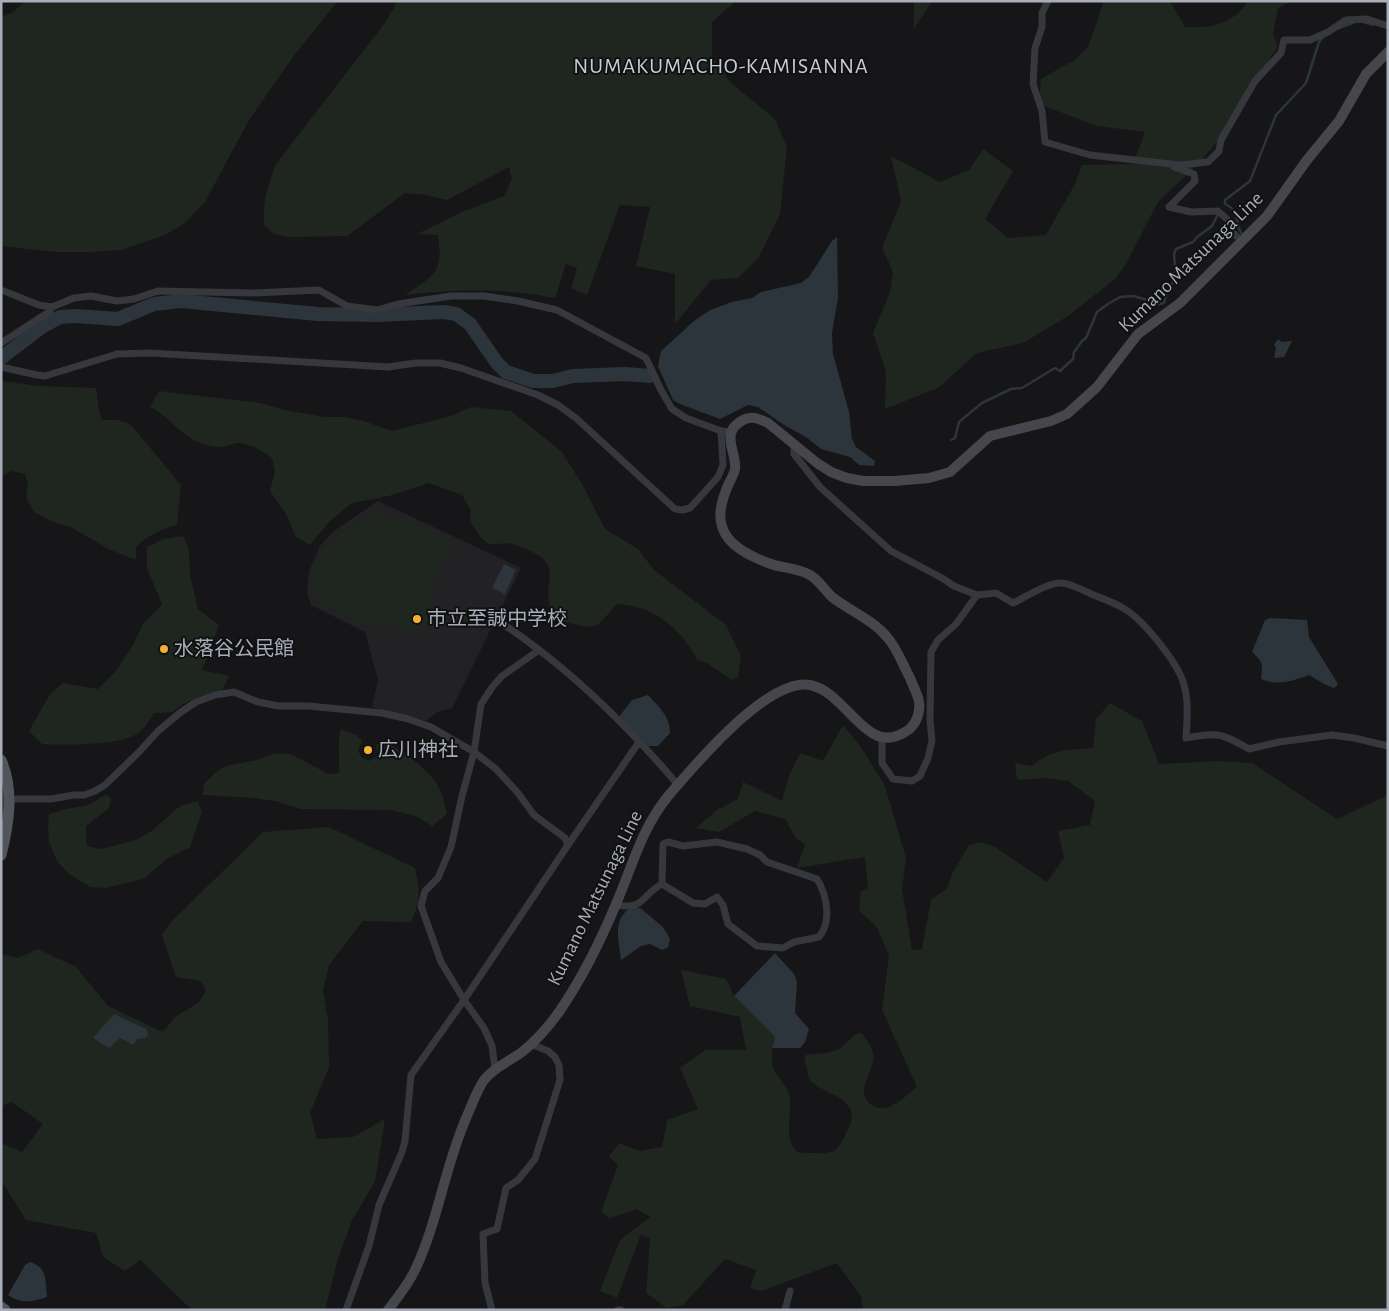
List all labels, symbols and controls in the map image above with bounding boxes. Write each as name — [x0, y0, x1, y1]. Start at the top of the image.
district label: NUMAKUMACHO-KAMISANNA — [573, 55, 869, 77]
street label: Kumano Matsunaga Line — [1115, 188, 1267, 336]
place label: 市立至誠中学校 — [427, 608, 567, 629]
marker: 市立至誠中学校 — [411, 613, 423, 625]
place label: 水落谷公民館 — [174, 638, 294, 659]
marker: 水落谷公民館 — [158, 643, 170, 655]
place label: 広川神社 — [378, 739, 458, 760]
marker: 広川神社 — [362, 744, 374, 756]
street label: Kumano Matsunaga Line — [544, 807, 646, 989]

